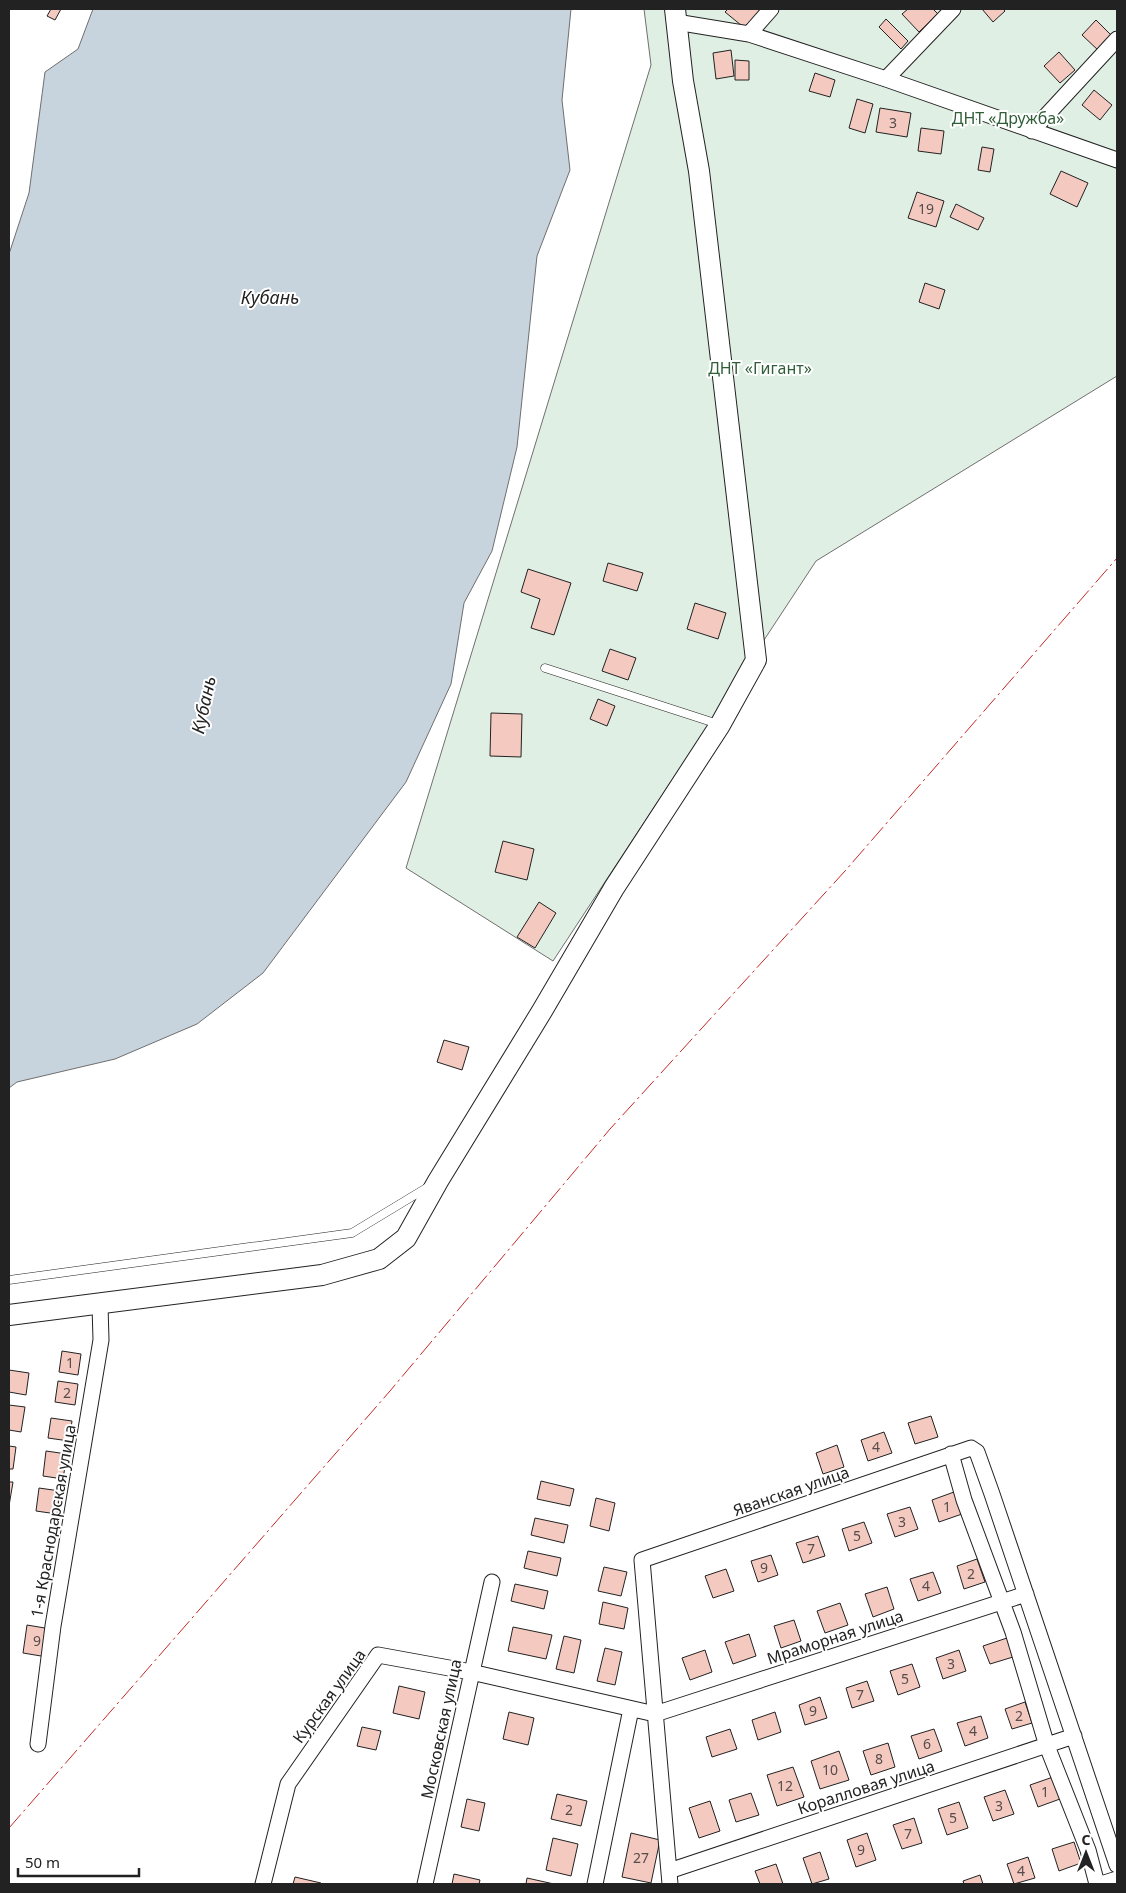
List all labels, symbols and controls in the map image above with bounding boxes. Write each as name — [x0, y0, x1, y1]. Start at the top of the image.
park label: ДНТ «Дружба» — [952, 107, 1064, 129]
house number: 3 — [889, 113, 897, 132]
house number: 19 — [918, 199, 934, 218]
water label: Кубань — [241, 285, 299, 309]
park label: ДНТ «Гигант» — [708, 357, 812, 379]
water label: Кубань — [185, 674, 221, 736]
house number: 1 — [66, 1353, 74, 1372]
house number: 2 — [63, 1383, 71, 1402]
street label: 1-я Краснодарская улица — [25, 1423, 81, 1619]
house number: 4 — [872, 1437, 880, 1456]
street label: Яванская улица — [730, 1461, 852, 1521]
house number: 1 — [943, 1497, 951, 1516]
house number: 3 — [898, 1512, 906, 1531]
house number: 5 — [853, 1526, 861, 1545]
house number: 7 — [807, 1539, 815, 1558]
house number: 9 — [760, 1558, 768, 1577]
house number: 2 — [967, 1564, 975, 1583]
house number: 4 — [922, 1576, 930, 1595]
street label: Мраморная улица — [764, 1605, 906, 1669]
house number: 9 — [33, 1631, 41, 1650]
street label: Курская улица — [287, 1644, 371, 1748]
house number: 3 — [947, 1654, 955, 1673]
street label: Московская улица — [415, 1657, 467, 1801]
house number: 5 — [901, 1669, 909, 1688]
house number: 7 — [856, 1685, 864, 1704]
house number: 9 — [809, 1701, 817, 1720]
house number: 2 — [1015, 1706, 1023, 1725]
house number: 4 — [969, 1721, 977, 1740]
house number: 6 — [923, 1734, 931, 1753]
house number: 8 — [875, 1749, 883, 1768]
street label: Коралловая улица — [795, 1754, 937, 1820]
house number: 10 — [822, 1760, 838, 1779]
house number: 12 — [777, 1776, 793, 1795]
house number: 1 — [1041, 1782, 1049, 1801]
house number: 3 — [995, 1796, 1003, 1815]
house number: 2 — [565, 1800, 573, 1819]
house number: 5 — [949, 1808, 957, 1827]
house number: 7 — [904, 1824, 912, 1843]
north arrow — [1061, 1828, 1111, 1878]
text: С — [1081, 1830, 1091, 1849]
house number: 9 — [857, 1840, 865, 1859]
scale bar — [18, 1846, 139, 1878]
house number: 27 — [633, 1848, 649, 1867]
text: 50 m — [25, 1852, 60, 1872]
house number: 4 — [1017, 1861, 1025, 1880]

